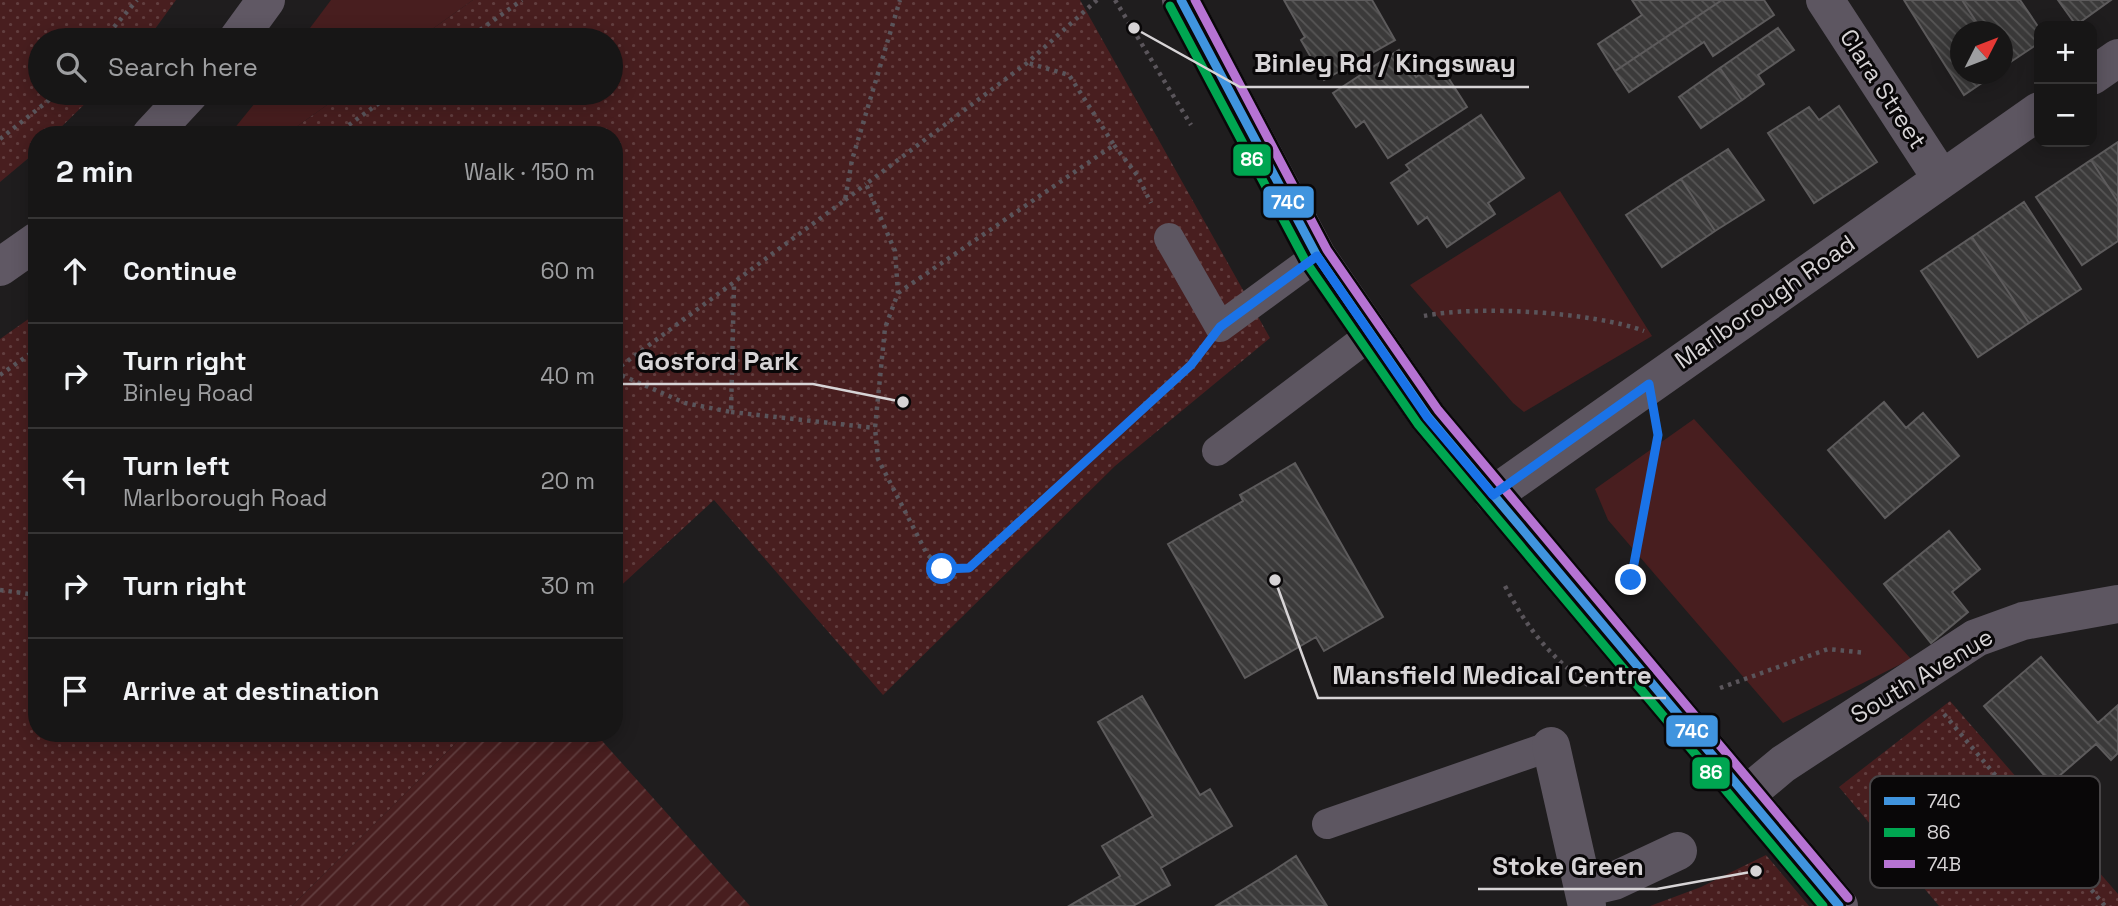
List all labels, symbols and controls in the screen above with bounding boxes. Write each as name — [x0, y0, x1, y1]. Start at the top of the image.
north arrow — [1950, 21, 2013, 84]
map controls — [2034, 21, 2097, 147]
button: + — [2034, 21, 2097, 84]
street label: Clara Street — [1833, 23, 1934, 155]
search box — [28, 28, 623, 105]
callout: Binley Rd / Kingsway — [1240, 40, 1529, 87]
text: Binley Rd / Kingsway — [1254, 46, 1516, 80]
icon: search — [52, 48, 90, 86]
text: Search here — [108, 50, 258, 84]
button: − — [2034, 84, 2097, 147]
line badge: 86 — [1232, 143, 1272, 177]
text: 86 — [1240, 147, 1264, 172]
text: 2 min — [56, 152, 134, 191]
text: Walk · 150 m — [464, 157, 595, 187]
line badge: 74C — [1262, 185, 1315, 219]
text: 74C — [1271, 190, 1305, 215]
street label: Marlborough Road — [1669, 228, 1861, 375]
icon: ahead — [56, 252, 94, 290]
text: Continue — [123, 254, 237, 288]
text: 60 m — [540, 256, 595, 286]
callout: Gosford Park — [623, 337, 813, 384]
text: Turn right — [123, 344, 247, 378]
text: Gosford Park — [637, 344, 799, 378]
icon: right — [56, 357, 94, 395]
text: 40 m — [540, 361, 595, 391]
text: Binley Road — [123, 378, 254, 408]
text: Turn left — [123, 449, 230, 483]
icon: left — [56, 462, 94, 500]
text: 20 m — [541, 466, 595, 496]
text: Marlborough Road — [123, 483, 327, 513]
route start — [926, 553, 957, 584]
route end — [1615, 564, 1646, 595]
icon: right — [56, 567, 94, 605]
text: Turn right — [123, 569, 247, 603]
text: 30 m — [541, 571, 595, 601]
street label: South Avenue — [1845, 621, 1999, 730]
callout: Mansfield Medical Centre — [1318, 651, 1666, 698]
text: Mansfield Medical Centre — [1332, 658, 1652, 692]
icon: arrive — [56, 672, 94, 710]
text: Arrive at destination — [123, 674, 380, 708]
line badge: 74C — [1665, 714, 1719, 748]
text: 74C — [1675, 719, 1709, 744]
line badge: 86 — [1691, 756, 1731, 790]
text: 86 — [1699, 760, 1723, 785]
legend — [1870, 776, 2100, 888]
text: 74C — [1927, 789, 1961, 814]
text: 86 — [1927, 820, 1950, 845]
callout: Stoke Green — [1478, 842, 1657, 889]
text: Stoke Green — [1492, 849, 1644, 883]
text: 74B — [1927, 852, 1961, 877]

